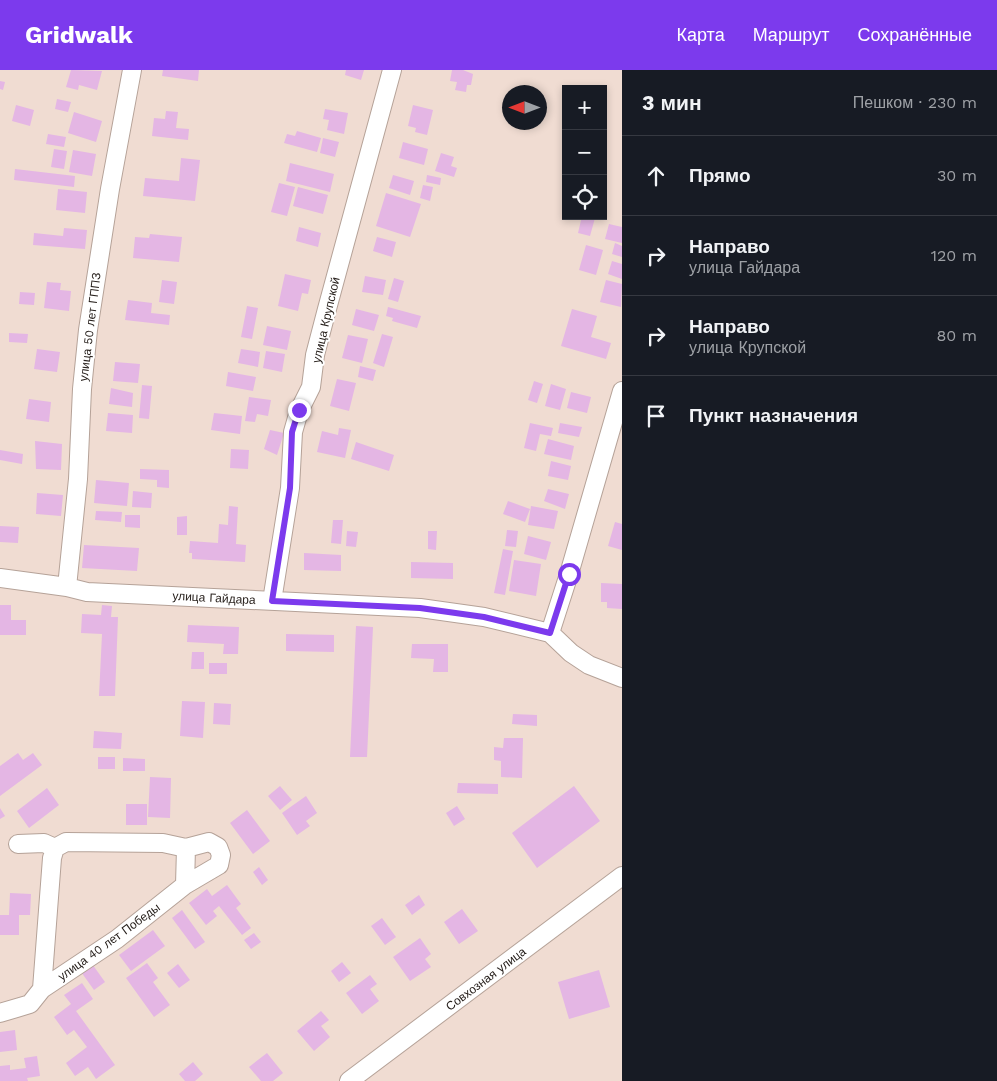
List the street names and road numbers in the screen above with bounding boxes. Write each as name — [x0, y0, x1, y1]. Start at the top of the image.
street label: улица 50 лет ГППЗ — [76, 272, 104, 382]
street label: улица Крупской — [309, 276, 343, 364]
street label: улица Гайдара — [172, 589, 256, 607]
street label: улица 40 лет Победы — [55, 900, 163, 984]
street label: Совхозная улица — [443, 944, 529, 1014]

